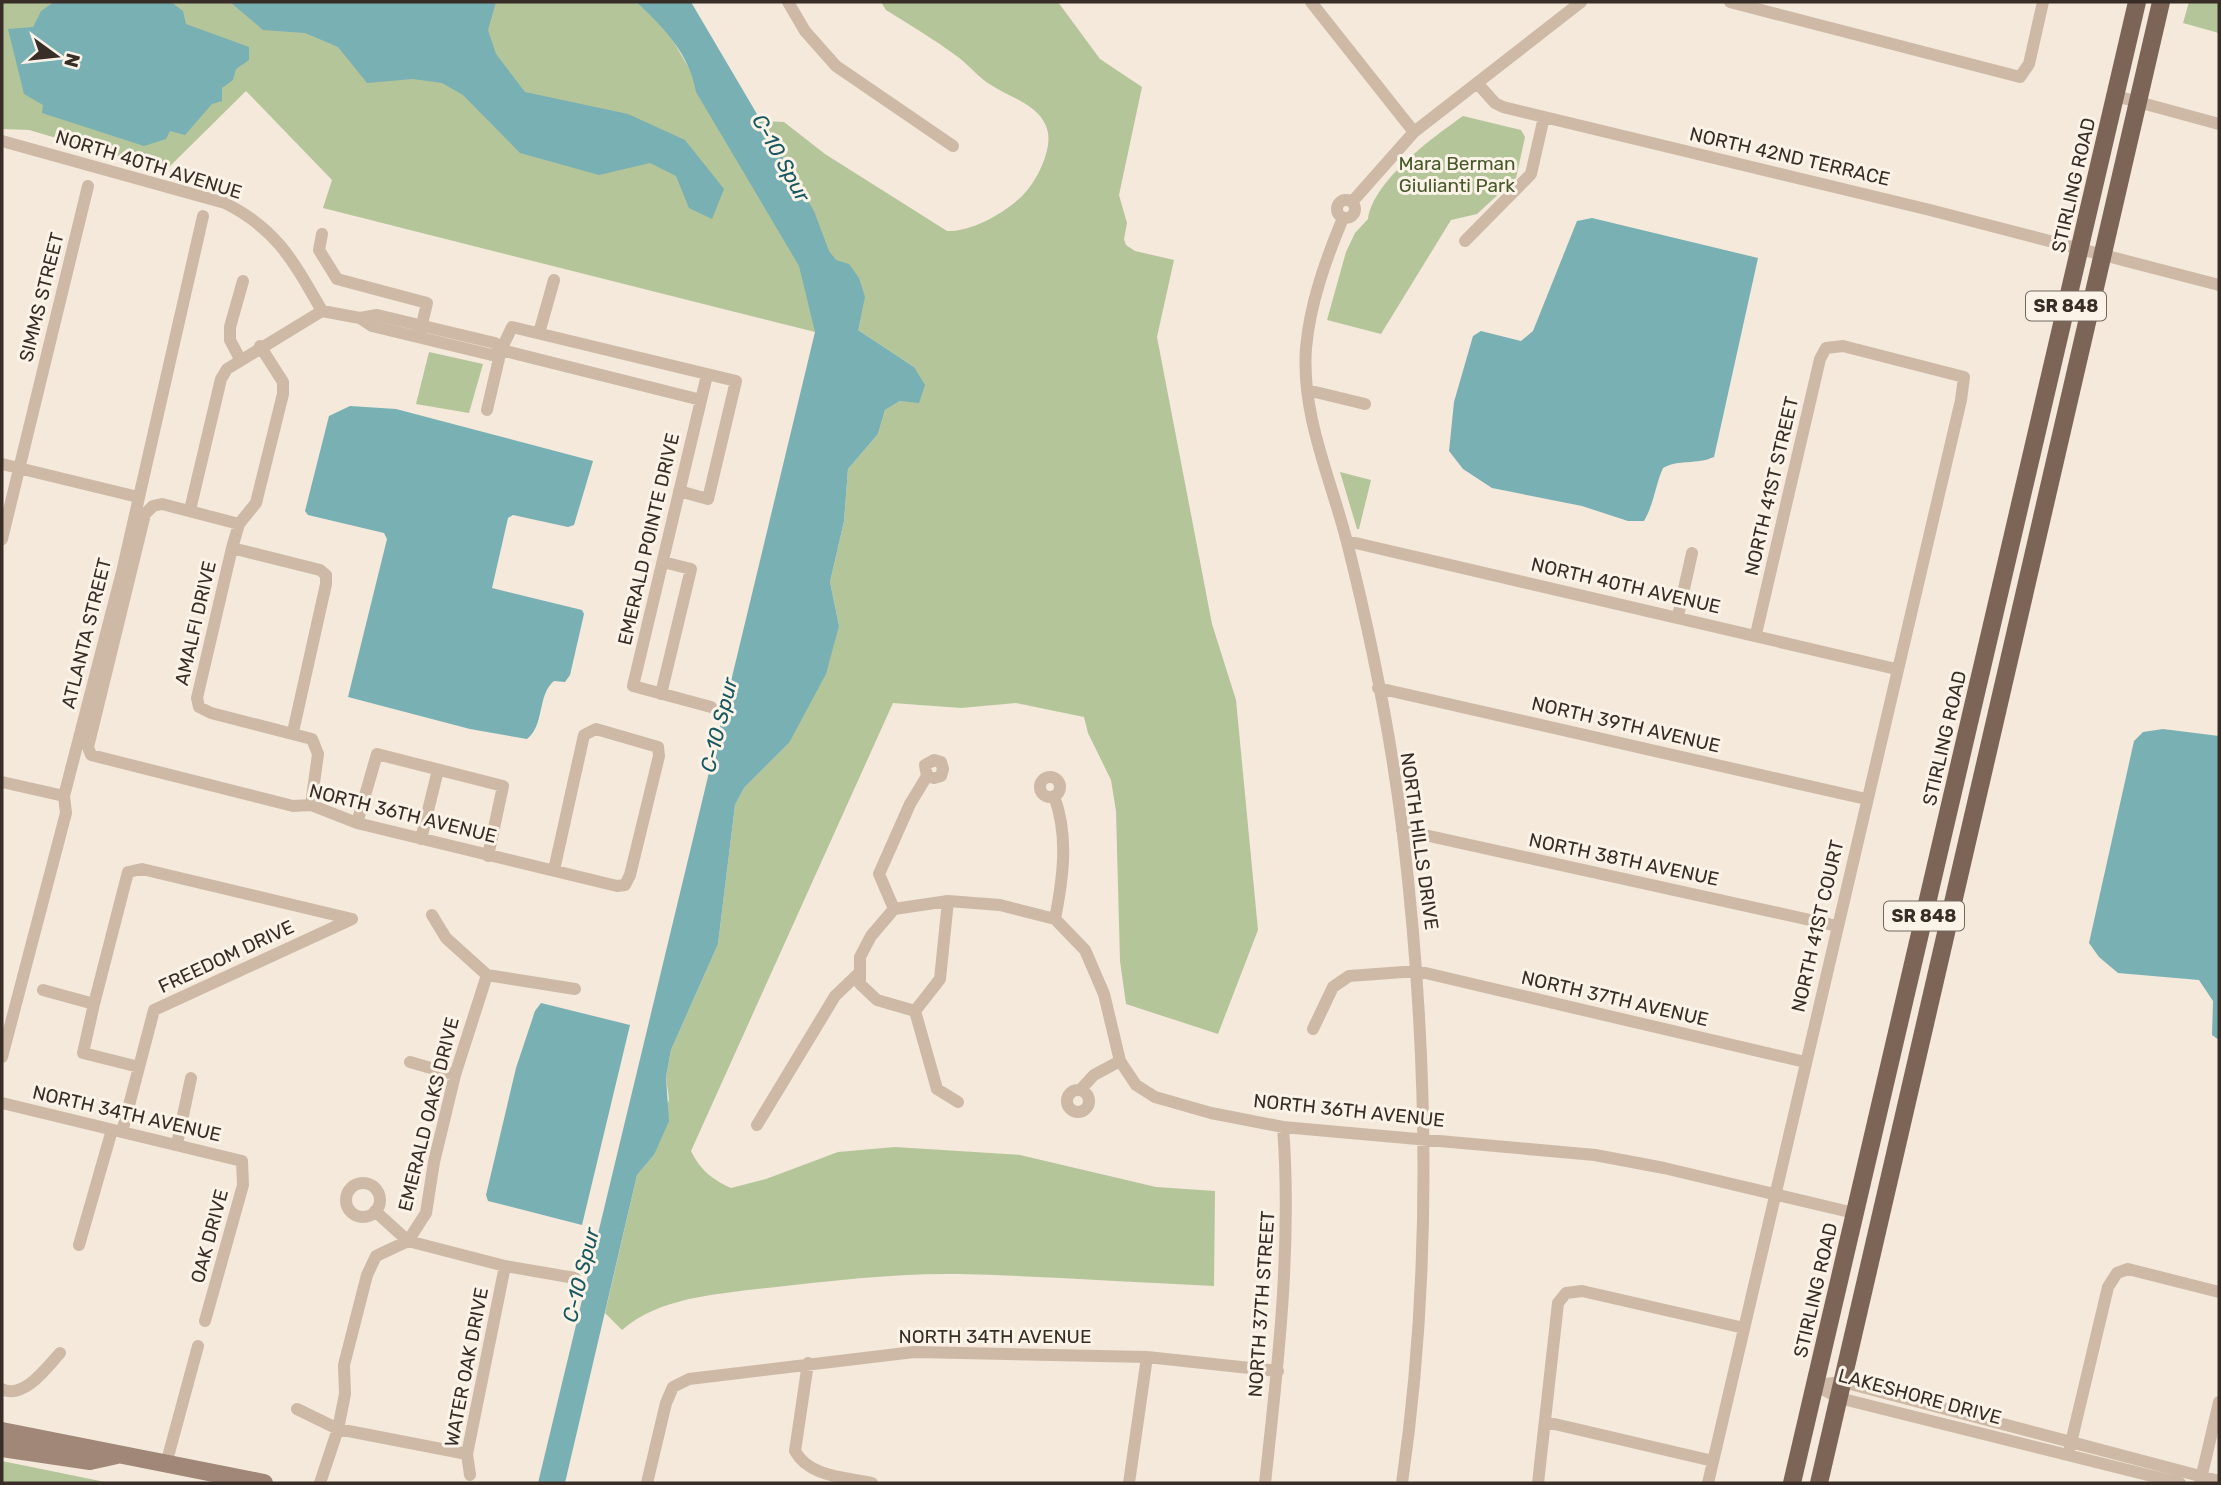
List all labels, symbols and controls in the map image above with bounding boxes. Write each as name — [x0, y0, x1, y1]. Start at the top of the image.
north arrow — [21, 21, 91, 91]
text: N — [59, 51, 85, 70]
water label: C-10 Spur — [747, 110, 816, 207]
street label: STIRLING ROAD — [2047, 115, 2100, 255]
street label: NORTH 42ND TERRACE — [1687, 122, 1892, 191]
street label: NORTH 40TH AVENUE — [53, 125, 245, 204]
park label: Mara Berman Giulianti Park — [1398, 152, 1516, 197]
street label: SIMMS STREET — [14, 230, 69, 364]
road number: SR 848 — [2026, 292, 2106, 320]
street label: NORTH 41ST STREET — [1740, 394, 1803, 578]
street label: EMERALD POINTE DRIVE — [613, 431, 684, 647]
street label: NORTH 40TH AVENUE — [1529, 552, 1723, 618]
street label: ATLANTA STREET — [57, 555, 116, 711]
street label: AMALFI DRIVE — [170, 559, 221, 688]
street label: STIRLING ROAD — [1918, 668, 1971, 808]
water label: C-10 Spur — [695, 674, 743, 775]
street label: NORTH 39TH AVENUE — [1529, 692, 1722, 757]
street label: NORTH HILLS DRIVE — [1396, 751, 1443, 931]
street label: NORTH 36TH AVENUE — [307, 779, 499, 848]
street label: NORTH 38TH AVENUE — [1527, 828, 1721, 891]
street label: NORTH 41ST COURT — [1786, 838, 1849, 1014]
road number: SR 848 — [1884, 902, 1964, 931]
street label: FREEDOM DRIVE — [155, 915, 298, 998]
street label: NORTH 37TH AVENUE — [1519, 966, 1711, 1031]
street label: EMERALD OAKS DRIVE — [393, 1015, 464, 1214]
street label: NORTH 34TH AVENUE — [30, 1081, 223, 1146]
street label: NORTH 36TH AVENUE — [1252, 1089, 1446, 1132]
street label: OAK DRIVE — [186, 1187, 233, 1285]
street label: NORTH 37TH STREET — [1244, 1210, 1279, 1398]
street label: STIRLING ROAD — [1789, 1220, 1842, 1360]
water label: C-10 Spur — [557, 1224, 605, 1325]
street label: WATER OAK DRIVE — [440, 1286, 493, 1449]
street label: NORTH 34TH AVENUE — [899, 1325, 1091, 1348]
street label: LAKESHORE DRIVE — [1836, 1364, 2004, 1429]

